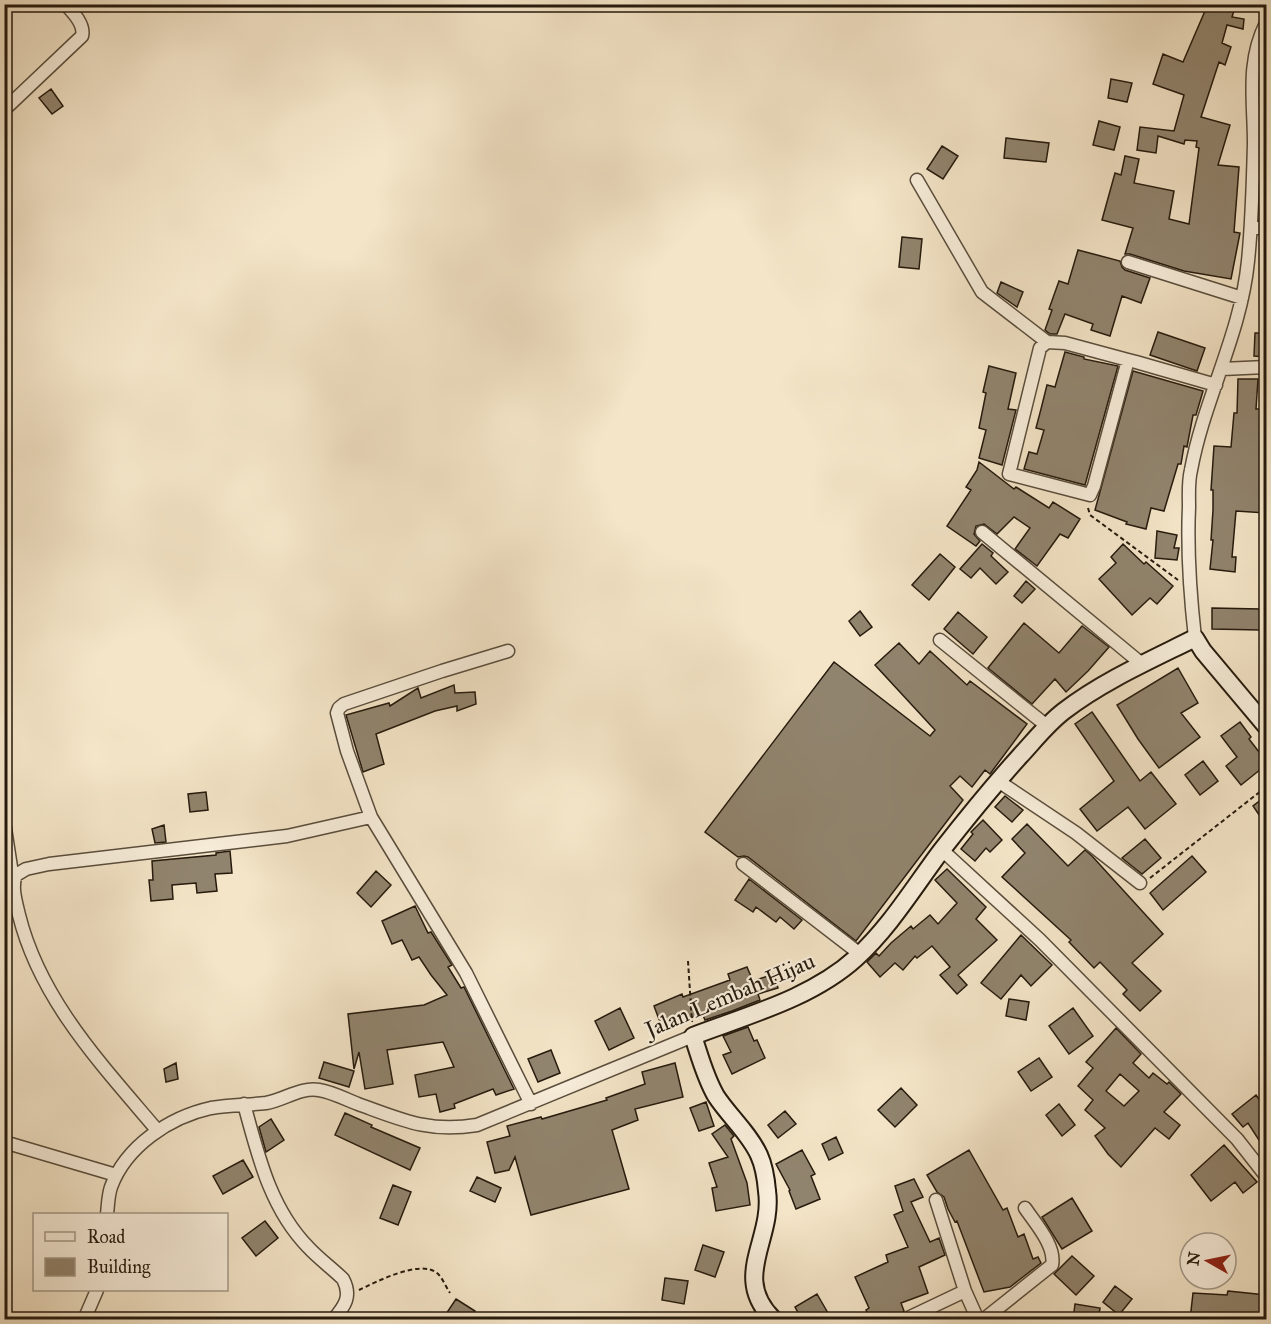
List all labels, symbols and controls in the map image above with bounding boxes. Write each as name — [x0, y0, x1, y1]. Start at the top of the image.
street label: Jalan Lembah Hijau — [639, 947, 819, 1044]
legend — [33, 1213, 228, 1291]
text: Road — [87, 1226, 125, 1248]
north arrow — [1178, 1231, 1238, 1291]
text: N — [1183, 1250, 1204, 1267]
text: Building — [87, 1256, 151, 1279]

